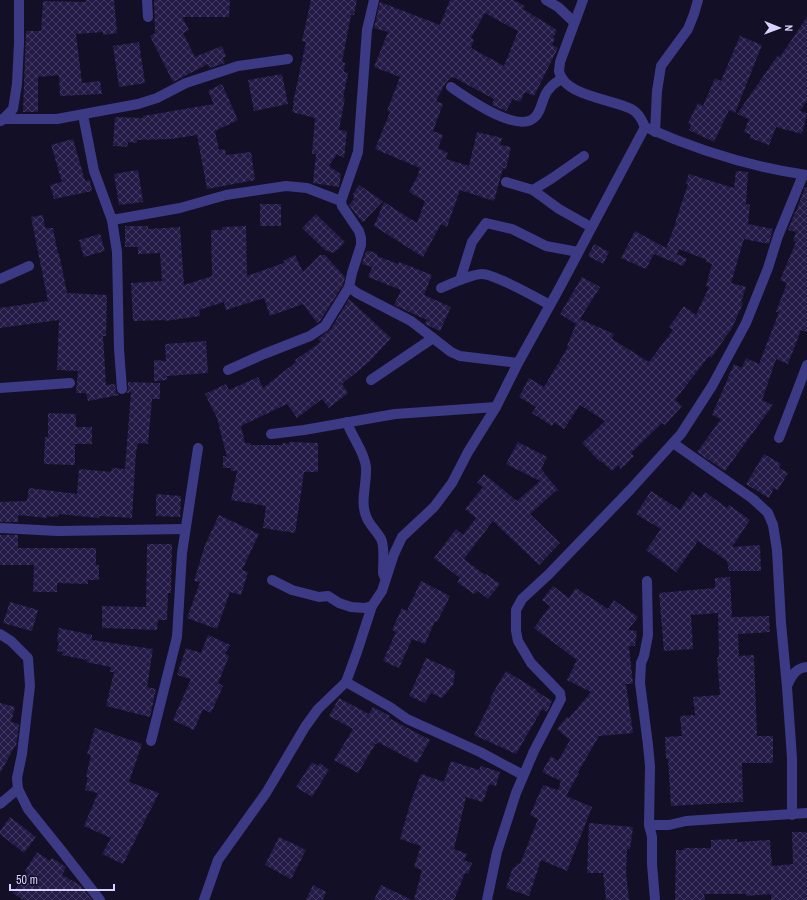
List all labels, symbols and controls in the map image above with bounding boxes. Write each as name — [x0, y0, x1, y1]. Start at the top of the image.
north arrow — [759, 8, 799, 48]
text: N — [782, 25, 796, 32]
scale bar — [10, 866, 114, 892]
text: 50 m — [16, 872, 38, 888]

